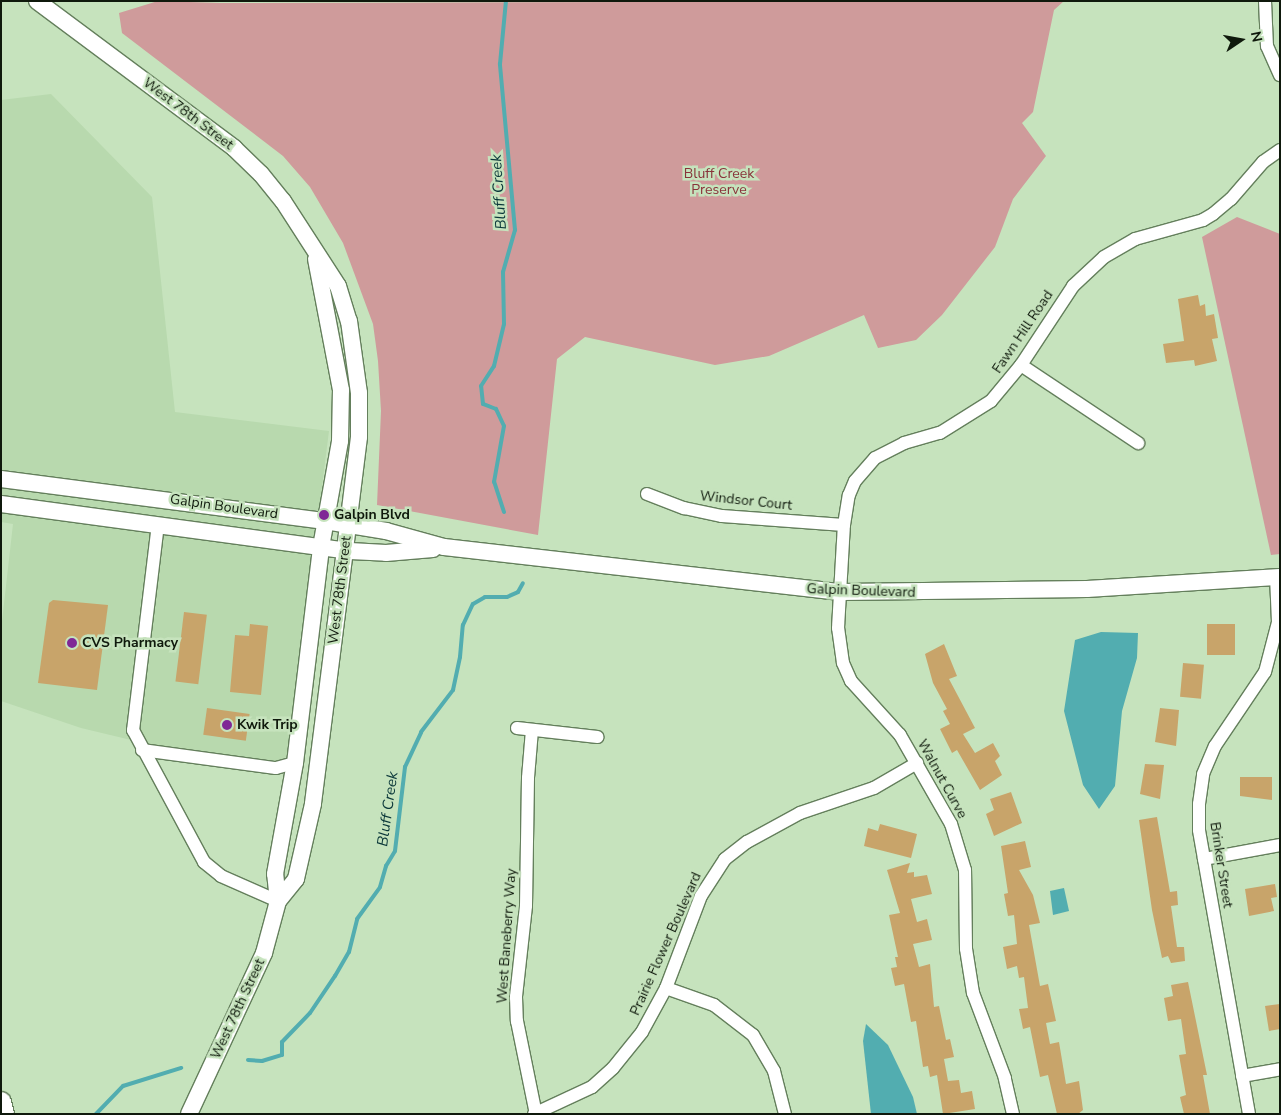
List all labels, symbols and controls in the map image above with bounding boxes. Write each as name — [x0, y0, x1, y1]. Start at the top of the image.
north arrow — [1216, 15, 1266, 65]
text: N — [1246, 30, 1267, 44]
street label: West 78th Street — [140, 75, 236, 153]
water label: Bluff Creek — [487, 154, 511, 230]
park label: Bluff Creek Preserve — [684, 166, 754, 198]
street label: Fawn Hill Road — [989, 287, 1057, 377]
street label: Windsor Court — [699, 488, 793, 514]
street label: Galpin Boulevard — [169, 491, 279, 523]
place label: Galpin Blvd — [334, 507, 410, 523]
marker: Galpin Blvd — [318, 509, 330, 521]
street label: West 78th Street — [325, 535, 355, 645]
street label: Galpin Boulevard — [806, 581, 916, 601]
place label: CVS Pharmacy — [82, 635, 178, 651]
marker: CVS Pharmacy — [66, 637, 78, 649]
place label: Kwik Trip — [237, 717, 298, 733]
marker: Kwik Trip — [221, 719, 233, 731]
street label: Walnut Curve — [913, 737, 971, 821]
water label: Bluff Creek — [374, 770, 402, 848]
street label: Brinker Street — [1206, 821, 1236, 909]
street label: West Baneberry Way — [494, 868, 520, 1004]
street label: Prairie Flower Boulevard — [627, 870, 705, 1018]
street label: West 78th Street — [207, 956, 269, 1062]

